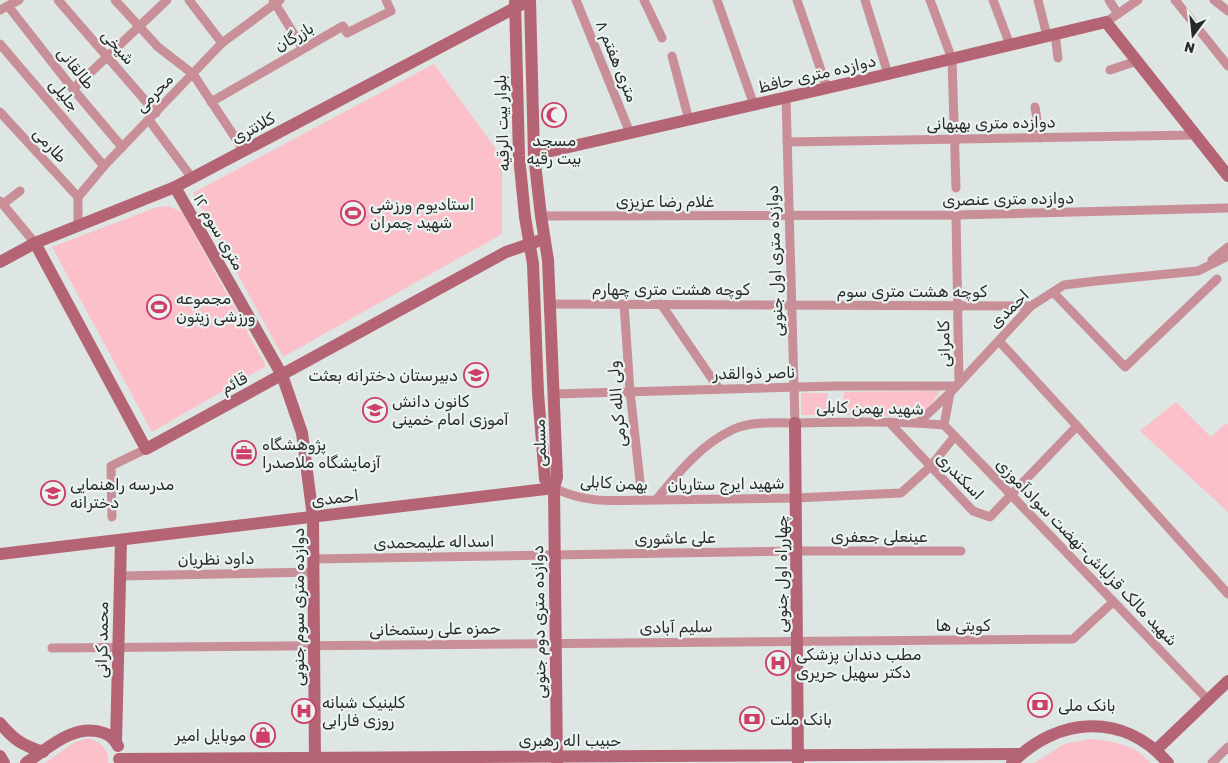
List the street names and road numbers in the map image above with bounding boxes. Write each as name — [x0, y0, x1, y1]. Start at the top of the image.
street label: ۸ متری هفتم — [591, 17, 642, 105]
street label: بازرگان — [271, 18, 318, 57]
street label: شیخی — [97, 25, 139, 69]
street label: طالقانی — [53, 43, 99, 93]
street label: دوازده متری حافظ — [756, 51, 878, 98]
street label: محرمی — [131, 70, 178, 117]
street label: بلوار بیت الرقیه — [491, 74, 514, 172]
street label: جلیلی — [45, 75, 83, 115]
street label: کلانتری — [228, 108, 279, 148]
street label: دوازده متری بهبهانی — [926, 112, 1056, 135]
street label: طارمی — [28, 124, 71, 167]
street label: دوازده متری اول جنوبی — [763, 185, 788, 337]
street label: دوازده متری عنصری — [942, 188, 1074, 211]
street label: ۱۲ متری سوم — [189, 191, 248, 274]
street label: غلام رضا عزیزی — [616, 192, 715, 212]
street label: کوچه هشت متری چهارم — [592, 280, 751, 300]
street label: کوچه هشت متری سوم — [837, 282, 988, 302]
street label: احمدی — [985, 286, 1033, 332]
street label: کامرانی — [934, 320, 955, 368]
street label: ولی الله کرمی — [604, 360, 631, 448]
street label: ناصر ذوالقدر — [712, 363, 795, 384]
street label: قائم — [217, 368, 251, 399]
street label: شهید بهمن کابلی — [816, 398, 924, 419]
street label: مسلمی — [530, 419, 550, 467]
street label: اسکندری — [932, 448, 988, 504]
street label: شهید مالک قزلباش-نهضت سوادآموزی — [991, 454, 1182, 650]
street label: بهمن کابلی — [579, 472, 649, 495]
street label: شهید ایرج ستاریان — [667, 473, 785, 497]
street label: احمدی — [310, 486, 360, 510]
street label: چهارراه اول جنوبی — [772, 515, 792, 633]
street label: عینعلی جعفری — [831, 527, 928, 547]
street label: دوازده متری سوم جنوبی — [289, 528, 309, 686]
street label: علی عاشوری — [634, 528, 716, 549]
street label: اسداله علیمحمدی — [373, 531, 495, 553]
street label: دوازده متری دوم جنوبی — [528, 545, 551, 699]
street label: داود نظریان — [178, 549, 255, 570]
street label: محمد کرانی — [92, 601, 113, 679]
street label: کویتی ها — [936, 616, 991, 636]
street label: سلیم آبادی — [639, 617, 713, 638]
street label: حمزه علی رستمخانی — [369, 618, 501, 641]
street label: حبیب اله رهبری — [518, 731, 622, 751]

